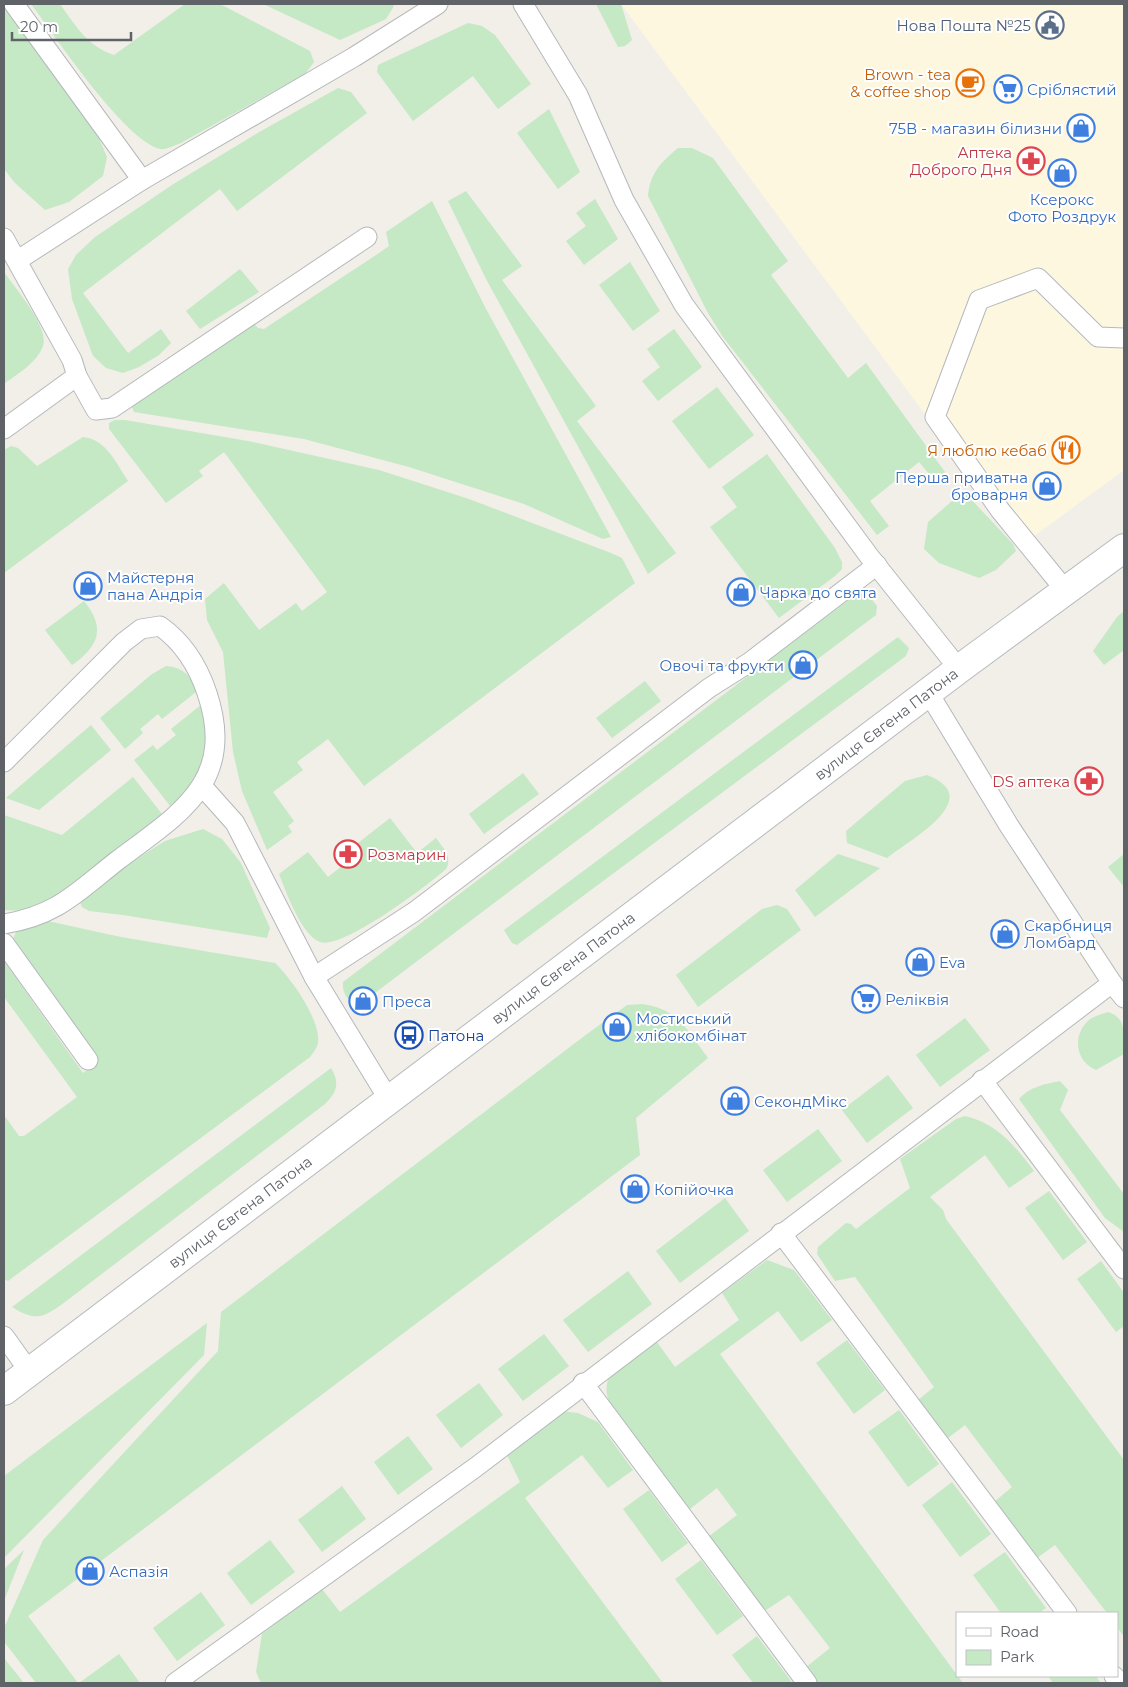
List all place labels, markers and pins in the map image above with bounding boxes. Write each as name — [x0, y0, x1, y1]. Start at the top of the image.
public building icon: Нова Пошта №25 — [1035, 10, 1065, 40]
place label: Нова Пошта №25 — [896, 16, 1031, 35]
place label: Brown - tea & coffee shop — [850, 65, 951, 101]
cafe icon: Brown - tea & coffee shop — [955, 68, 985, 98]
supermarket icon: Сріблястий — [993, 74, 1023, 104]
place label: Сріблястий — [1027, 80, 1117, 99]
shop icon: 75В - магазин білизни — [1066, 113, 1096, 143]
place label: 75В - магазин білизни — [889, 119, 1062, 138]
place label: Аптека Доброго Дня — [910, 143, 1012, 179]
pharmacy icon: Аптека Доброго Дня — [1016, 146, 1046, 176]
shop icon: Ксерокс Фото Роздрук — [1047, 158, 1077, 188]
place label: Ксерокс Фото Роздрук — [1008, 190, 1116, 226]
restaurant icon: Я люблю кебаб — [1051, 435, 1081, 465]
place label: Я люблю кебаб — [927, 441, 1047, 460]
place label: Перша приватна броварня — [895, 468, 1028, 504]
shop icon: Перша приватна броварня — [1032, 471, 1062, 501]
place label: Майстерня пана Андрія — [107, 568, 203, 604]
shop icon: Майстерня пана Андрія — [73, 571, 103, 601]
shop icon: Чарка до свята — [726, 577, 756, 607]
place label: Чарка до свята — [760, 583, 877, 602]
shop icon: Овочі та фрукти — [788, 650, 818, 680]
place label: Овочі та фрукти — [660, 656, 784, 675]
pharmacy icon: DS аптека — [1074, 766, 1104, 796]
place label: DS аптека — [992, 772, 1070, 791]
pharmacy icon: Розмарин — [333, 839, 363, 869]
place label: Розмарин — [367, 845, 446, 864]
place label: Скарбниця Ломбард — [1024, 916, 1112, 952]
shop icon: Скарбниця Ломбард — [990, 919, 1020, 949]
shop icon: Eva — [905, 947, 935, 977]
place label: Eva — [939, 953, 966, 972]
supermarket icon: Реліквія — [851, 984, 881, 1014]
shop icon: Преса — [348, 986, 378, 1016]
place label: Реліквія — [885, 990, 949, 1009]
place label: Преса — [382, 992, 431, 1011]
place label: Мостиський хлібокомбінат — [636, 1009, 748, 1045]
shop icon: Мостиський хлібокомбінат — [602, 1012, 632, 1042]
bus stop icon: Патона — [394, 1020, 424, 1050]
place label: Патона — [428, 1026, 484, 1045]
shop icon: СекондМікс — [720, 1086, 750, 1116]
place label: СекондМікс — [754, 1092, 847, 1111]
shop icon: Копійочка — [620, 1174, 650, 1204]
place label: Копійочка — [654, 1180, 734, 1199]
shop icon: Аспазія — [75, 1556, 105, 1586]
place label: Аспазія — [109, 1562, 169, 1581]

